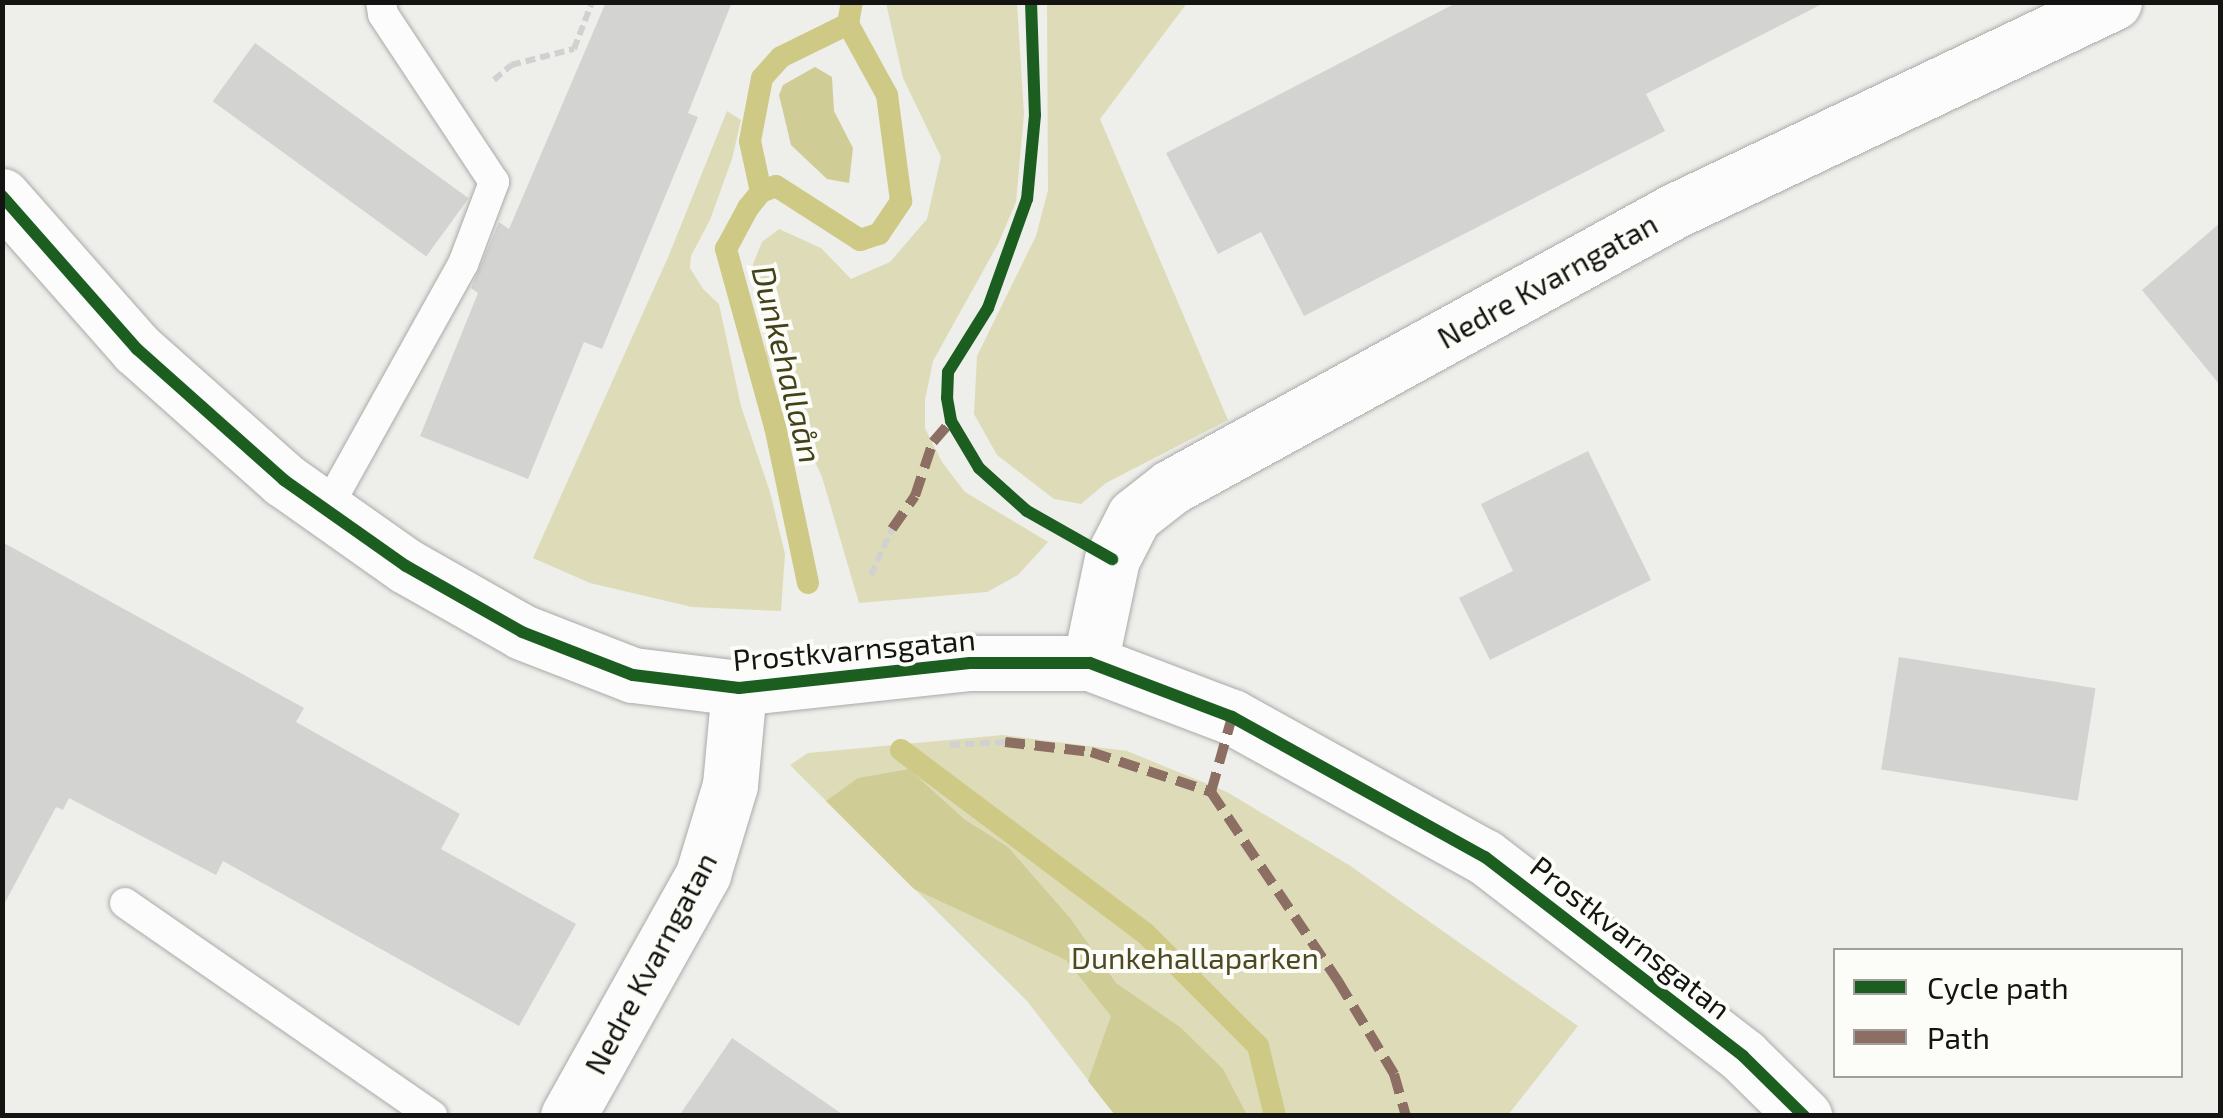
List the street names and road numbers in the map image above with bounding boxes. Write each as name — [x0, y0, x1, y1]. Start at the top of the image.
street label: Nedre Kvarngatan — [1431, 205, 1663, 355]
street label: Prostkvarnsgatan — [731, 620, 977, 678]
street label: Nedre Kvarngatan — [576, 846, 724, 1080]
street label: Prostkvarnsgatan — [1524, 848, 1738, 1026]

